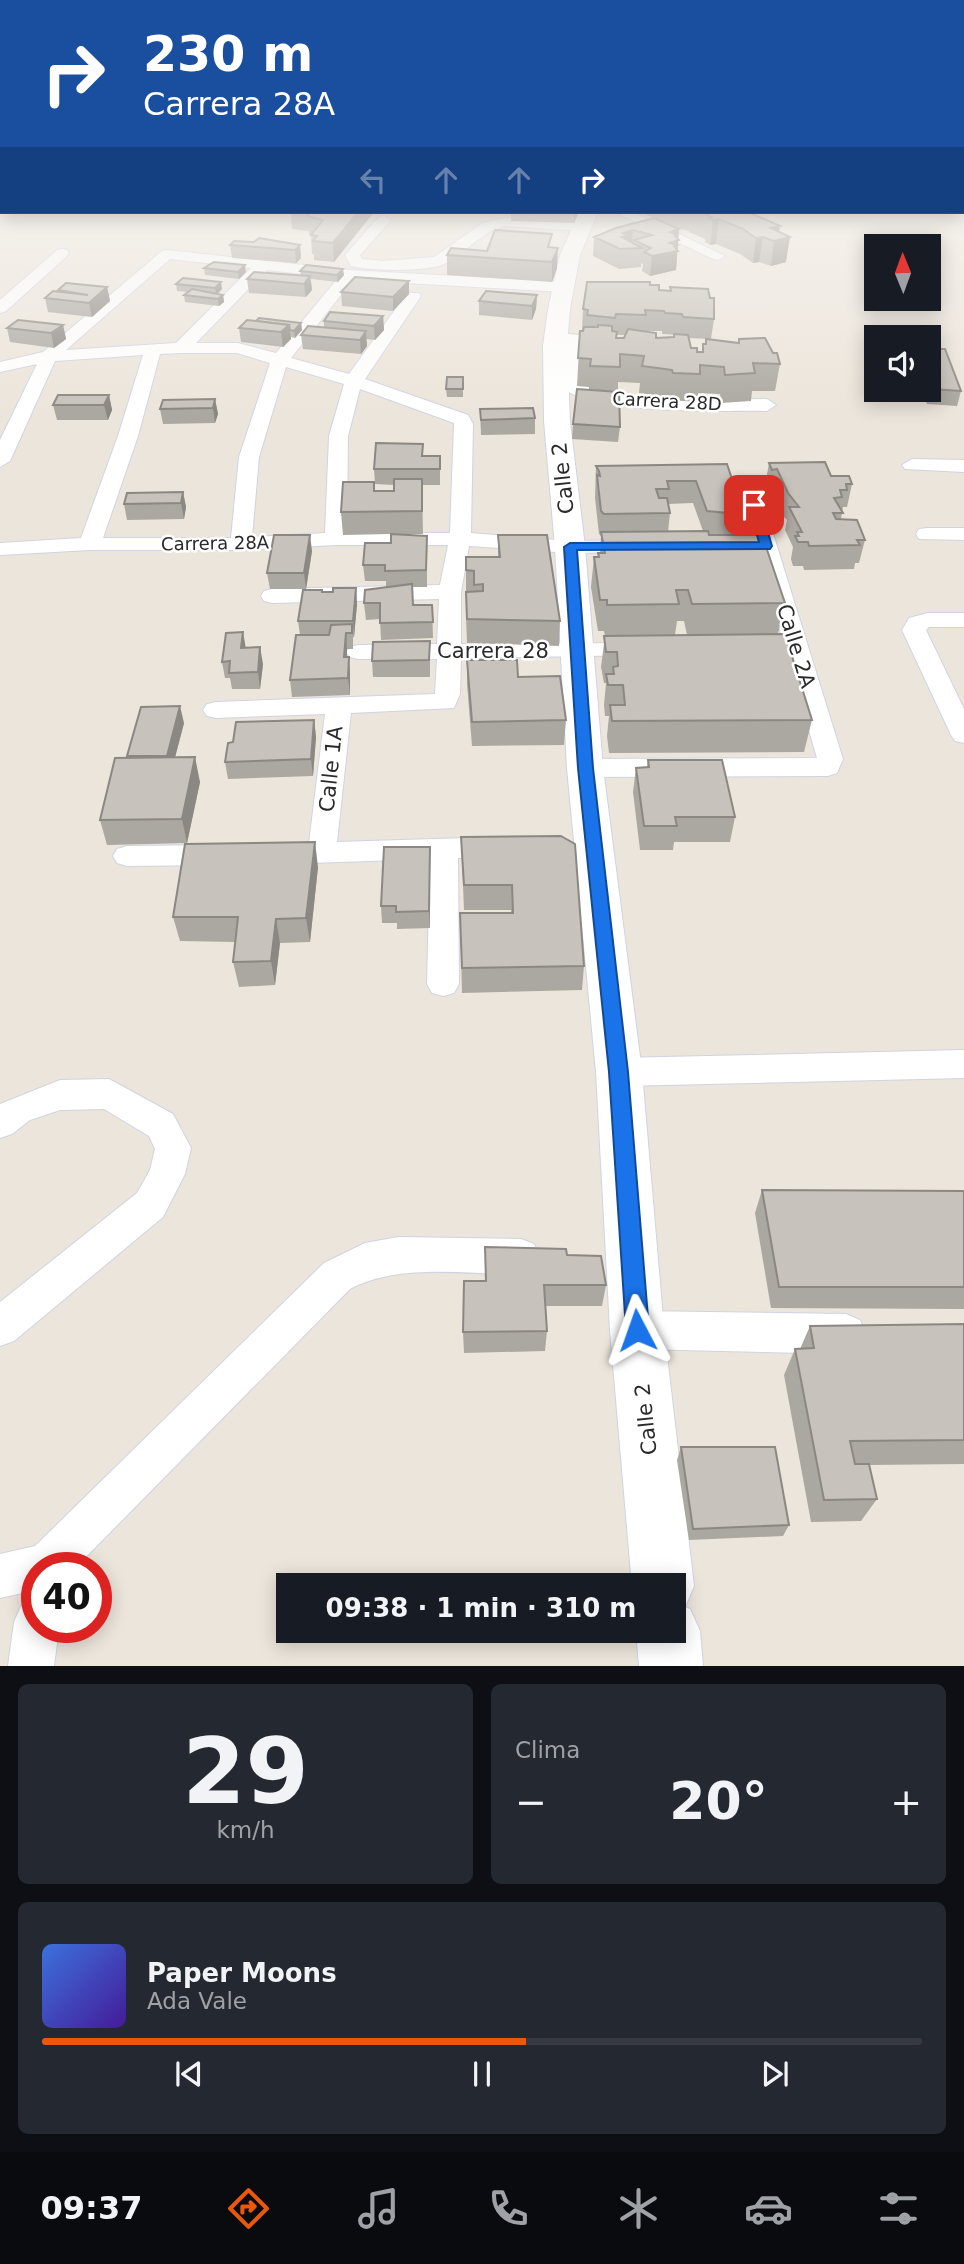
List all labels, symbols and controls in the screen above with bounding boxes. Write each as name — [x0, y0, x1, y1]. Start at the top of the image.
text: 230 m — [143, 26, 313, 83]
icon: right — [28, 28, 119, 119]
text: Carrera 28A — [143, 85, 335, 123]
icon: left — [354, 161, 392, 199]
icon: ahead — [427, 161, 465, 199]
icon: ahead — [500, 161, 538, 199]
icon: right — [573, 161, 611, 199]
north arrow — [864, 234, 942, 312]
map controls — [864, 234, 941, 402]
button: sound — [864, 325, 941, 402]
street label: Carrera 28D — [612, 388, 722, 414]
street label: Calle 2 — [547, 441, 579, 515]
pin — [724, 475, 784, 535]
icon: arrive — [735, 486, 773, 524]
street label: Carrera 28A — [161, 532, 270, 554]
street label: Calle 2A — [772, 601, 820, 691]
street label: Carrera 28 — [437, 639, 549, 663]
street label: Calle 1A — [315, 724, 348, 813]
position arrow — [600, 1293, 674, 1367]
street label: Calle 2 — [630, 1382, 662, 1456]
speed limit sign: 40 — [21, 1552, 112, 1643]
text: 09:38 · 1 min · 310 m — [326, 1593, 636, 1623]
text: 29 — [182, 1719, 309, 1824]
text: Clima — [515, 1737, 580, 1763]
text: 20° — [669, 1771, 768, 1831]
text: − — [515, 1780, 547, 1824]
text: + — [890, 1780, 922, 1824]
text: km/h — [216, 1817, 275, 1843]
text: Paper Moons — [147, 1958, 337, 1988]
text: Ada Vale — [147, 1988, 247, 2014]
icon: previous — [170, 2055, 208, 2093]
icon: pause — [463, 2055, 501, 2093]
icon: next — [756, 2055, 794, 2093]
icon: directions — [224, 2184, 273, 2233]
icon: music — [354, 2184, 403, 2233]
icon: phone — [484, 2184, 533, 2233]
icon: climate — [614, 2184, 663, 2233]
icon: car — [744, 2184, 793, 2233]
icon: filters — [874, 2184, 923, 2233]
text: 09:37 — [41, 2189, 142, 2227]

